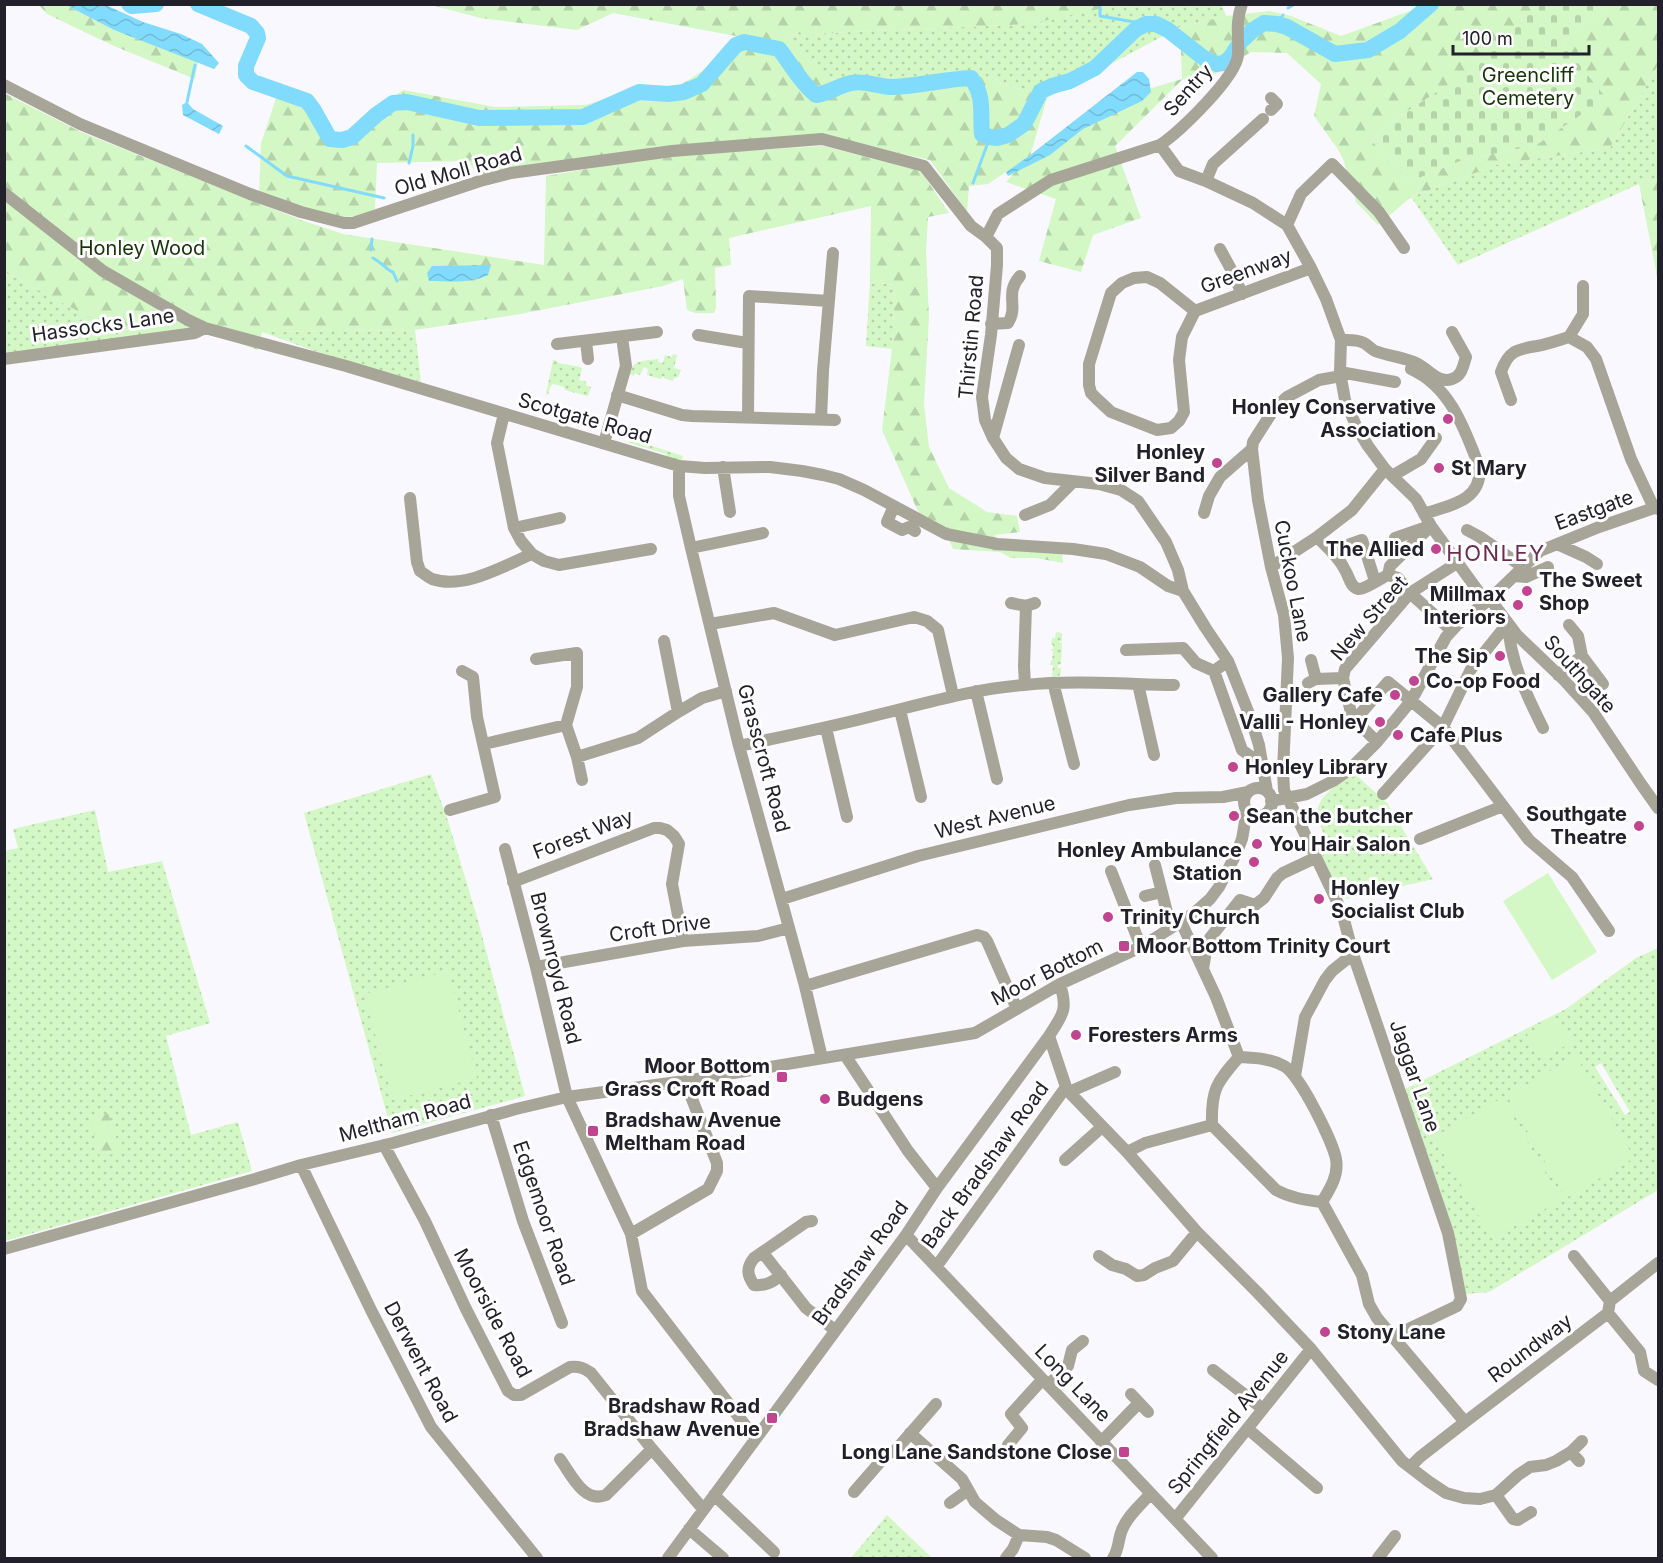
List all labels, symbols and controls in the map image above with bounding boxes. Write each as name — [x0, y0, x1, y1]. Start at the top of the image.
scale bar — [1453, 18, 1590, 56]
text: 100 m — [1462, 28, 1513, 49]
street label: Sentry — [1158, 59, 1218, 121]
park label: Greencliff Cemetery — [1482, 63, 1575, 110]
street label: Old Moll Road — [391, 141, 525, 201]
park label: Honley Wood — [79, 236, 205, 260]
street label: Greenway — [1197, 243, 1295, 299]
street label: Thirstin Road — [954, 274, 988, 400]
street label: Hassocks Lane — [30, 303, 176, 347]
street label: Scotgate Road — [515, 387, 655, 449]
place label: Honley Conservative Association — [1232, 395, 1436, 442]
marker: Honley Conservative Association — [1441, 412, 1455, 426]
place label: Honley Silver Band — [1095, 440, 1205, 487]
marker: Honley Silver Band — [1210, 456, 1224, 470]
place label: St Mary — [1451, 456, 1527, 480]
marker: St Mary — [1432, 461, 1446, 475]
street label: Eastgate — [1552, 485, 1636, 535]
street label: Cuckoo Lane — [1269, 518, 1317, 644]
place label: The Allied — [1326, 537, 1424, 561]
district label: HONLEY — [1446, 540, 1546, 566]
marker: The Allied — [1429, 542, 1443, 556]
place label: The Sweet Shop — [1539, 568, 1642, 615]
street label: New Street — [1326, 570, 1413, 665]
place label: Millmax Interiors — [1424, 582, 1506, 629]
marker: The Sweet Shop — [1520, 584, 1534, 598]
marker: Millmax Interiors — [1511, 598, 1525, 612]
street label: Southgate — [1539, 630, 1621, 718]
place label: The Sip — [1414, 644, 1488, 668]
marker: The Sip — [1493, 649, 1507, 663]
place label: Co-op Food — [1426, 669, 1540, 693]
marker: Co-op Food — [1407, 674, 1421, 688]
street label: Grasscroft Road — [733, 681, 795, 835]
place label: Gallery Cafe — [1263, 683, 1383, 707]
marker: Gallery Cafe — [1388, 688, 1402, 702]
place label: Valli - Honley — [1239, 710, 1368, 734]
marker: Valli - Honley — [1373, 715, 1387, 729]
place label: Cafe Plus — [1410, 723, 1503, 747]
marker: Cafe Plus — [1391, 728, 1405, 742]
place label: Honley Library — [1245, 755, 1388, 779]
marker: Honley Library — [1226, 760, 1240, 774]
street label: West Avenue — [932, 790, 1058, 844]
place label: Southgate Theatre — [1526, 802, 1627, 849]
street label: Forest Way — [529, 804, 637, 864]
place label: Sean the butcher — [1246, 804, 1413, 828]
marker: Sean the butcher — [1227, 809, 1241, 823]
marker: Southgate Theatre — [1632, 819, 1646, 833]
place label: You Hair Salon — [1269, 832, 1411, 856]
marker: You Hair Salon — [1250, 837, 1264, 851]
place label: Honley Ambulance Station — [1057, 838, 1242, 885]
marker: Honley Ambulance Station — [1247, 855, 1261, 869]
place label: Honley Socialist Club — [1331, 876, 1465, 923]
street label: Brownroyd Road — [526, 889, 586, 1047]
marker: Honley Socialist Club — [1312, 892, 1326, 906]
place label: Trinity Church — [1120, 905, 1260, 929]
street label: Croft Drive — [608, 909, 712, 947]
marker: Trinity Church — [1101, 910, 1115, 924]
street label: Moor Bottom — [987, 934, 1107, 1010]
place label: Moor Bottom Trinity Court — [1136, 934, 1390, 958]
marker: Moor Bottom Trinity Court — [1117, 939, 1131, 953]
street label: Jaggar Lane — [1385, 1017, 1445, 1135]
place label: Foresters Arms — [1088, 1023, 1238, 1047]
marker: Foresters Arms — [1069, 1028, 1083, 1042]
place label: Moor Bottom Grass Croft Road — [605, 1054, 770, 1101]
marker: Moor Bottom Grass Croft Road — [775, 1070, 789, 1084]
street label: Back Bradshaw Road — [916, 1077, 1054, 1253]
place label: Budgens — [837, 1087, 924, 1111]
street label: Meltham Road — [336, 1089, 474, 1147]
marker: Budgens — [818, 1092, 832, 1106]
place label: Bradshaw Avenue Meltham Road — [605, 1108, 781, 1155]
marker: Bradshaw Avenue Meltham Road — [586, 1124, 600, 1138]
street label: Edgemoor Road — [508, 1138, 580, 1288]
street label: Bradshaw Road — [807, 1196, 913, 1330]
street label: Moorside Road — [449, 1244, 537, 1382]
street label: Derwent Road — [379, 1297, 463, 1427]
street label: Roundway — [1483, 1309, 1577, 1387]
place label: Stony Lane — [1337, 1320, 1446, 1344]
marker: Stony Lane — [1318, 1325, 1332, 1339]
street label: Long Lane — [1030, 1339, 1116, 1427]
street label: Springfield Avenue — [1162, 1345, 1294, 1499]
place label: Bradshaw Road Bradshaw Avenue — [584, 1394, 760, 1441]
marker: Bradshaw Road Bradshaw Avenue — [765, 1411, 779, 1425]
place label: Long Lane Sandstone Close — [842, 1440, 1112, 1464]
marker: Long Lane Sandstone Close — [1117, 1445, 1131, 1459]

